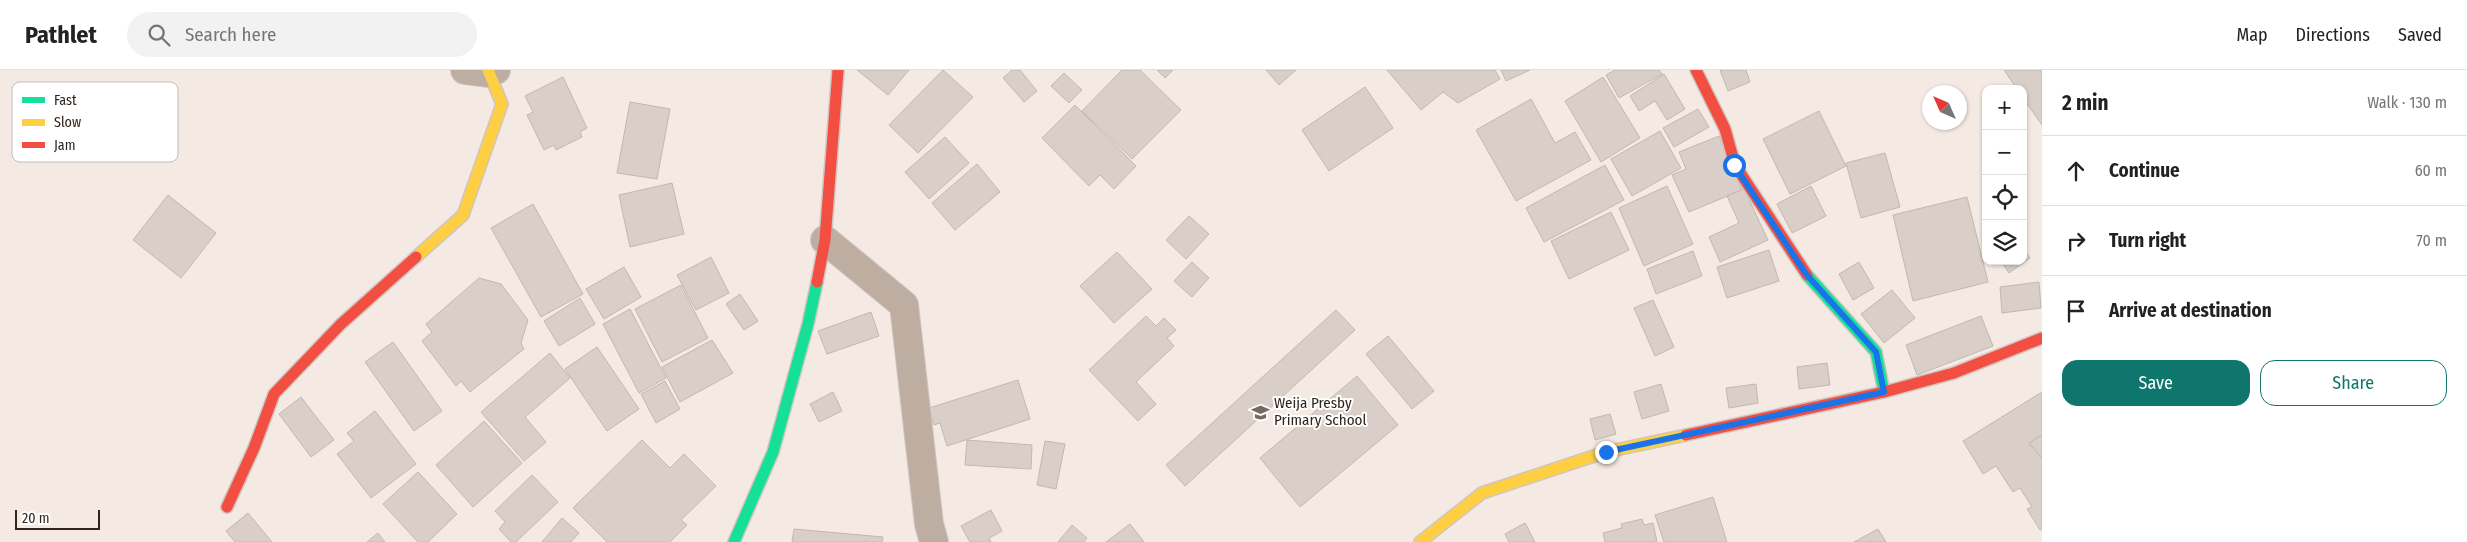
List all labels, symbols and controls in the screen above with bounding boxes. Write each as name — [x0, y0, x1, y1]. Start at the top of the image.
search box — [127, 12, 477, 57]
text: Pathlet — [25, 21, 97, 49]
icon: search — [145, 21, 173, 49]
text: Search here — [185, 23, 276, 46]
text: Map — [2236, 24, 2268, 46]
text: Directions — [2296, 24, 2370, 46]
text: Saved — [2398, 24, 2442, 46]
legend — [12, 82, 178, 162]
north arrow — [1922, 85, 1967, 130]
map controls — [1982, 85, 2027, 265]
button: + — [1982, 85, 2027, 130]
text: 2 min — [2062, 90, 2109, 116]
text: Fast — [54, 92, 77, 109]
text: Walk · 130 m — [2367, 93, 2447, 112]
text: Slow — [54, 114, 81, 131]
button: − — [1982, 130, 2027, 175]
text: Jam — [54, 137, 75, 154]
route start — [1723, 154, 1746, 177]
icon: ahead — [2062, 157, 2090, 185]
text: Continue — [2109, 159, 2180, 182]
text: 60 m — [2415, 161, 2447, 180]
button: locate — [1982, 175, 2027, 220]
button: layers — [1982, 220, 2027, 265]
icon: right — [2062, 227, 2090, 255]
text: Turn right — [2109, 229, 2186, 252]
text: 70 m — [2416, 231, 2447, 250]
icon: arrive — [2062, 297, 2090, 325]
text: Arrive at destination — [2109, 299, 2272, 322]
button: Save — [2062, 360, 2250, 406]
button: Share — [2260, 360, 2447, 406]
place label: Weija Presby Primary School — [1274, 394, 1366, 429]
school or university icon: Weija Presby Primary School — [1250, 402, 1270, 422]
route end — [1595, 441, 1618, 464]
scale bar — [15, 507, 100, 530]
text: 20 m — [22, 510, 50, 527]

